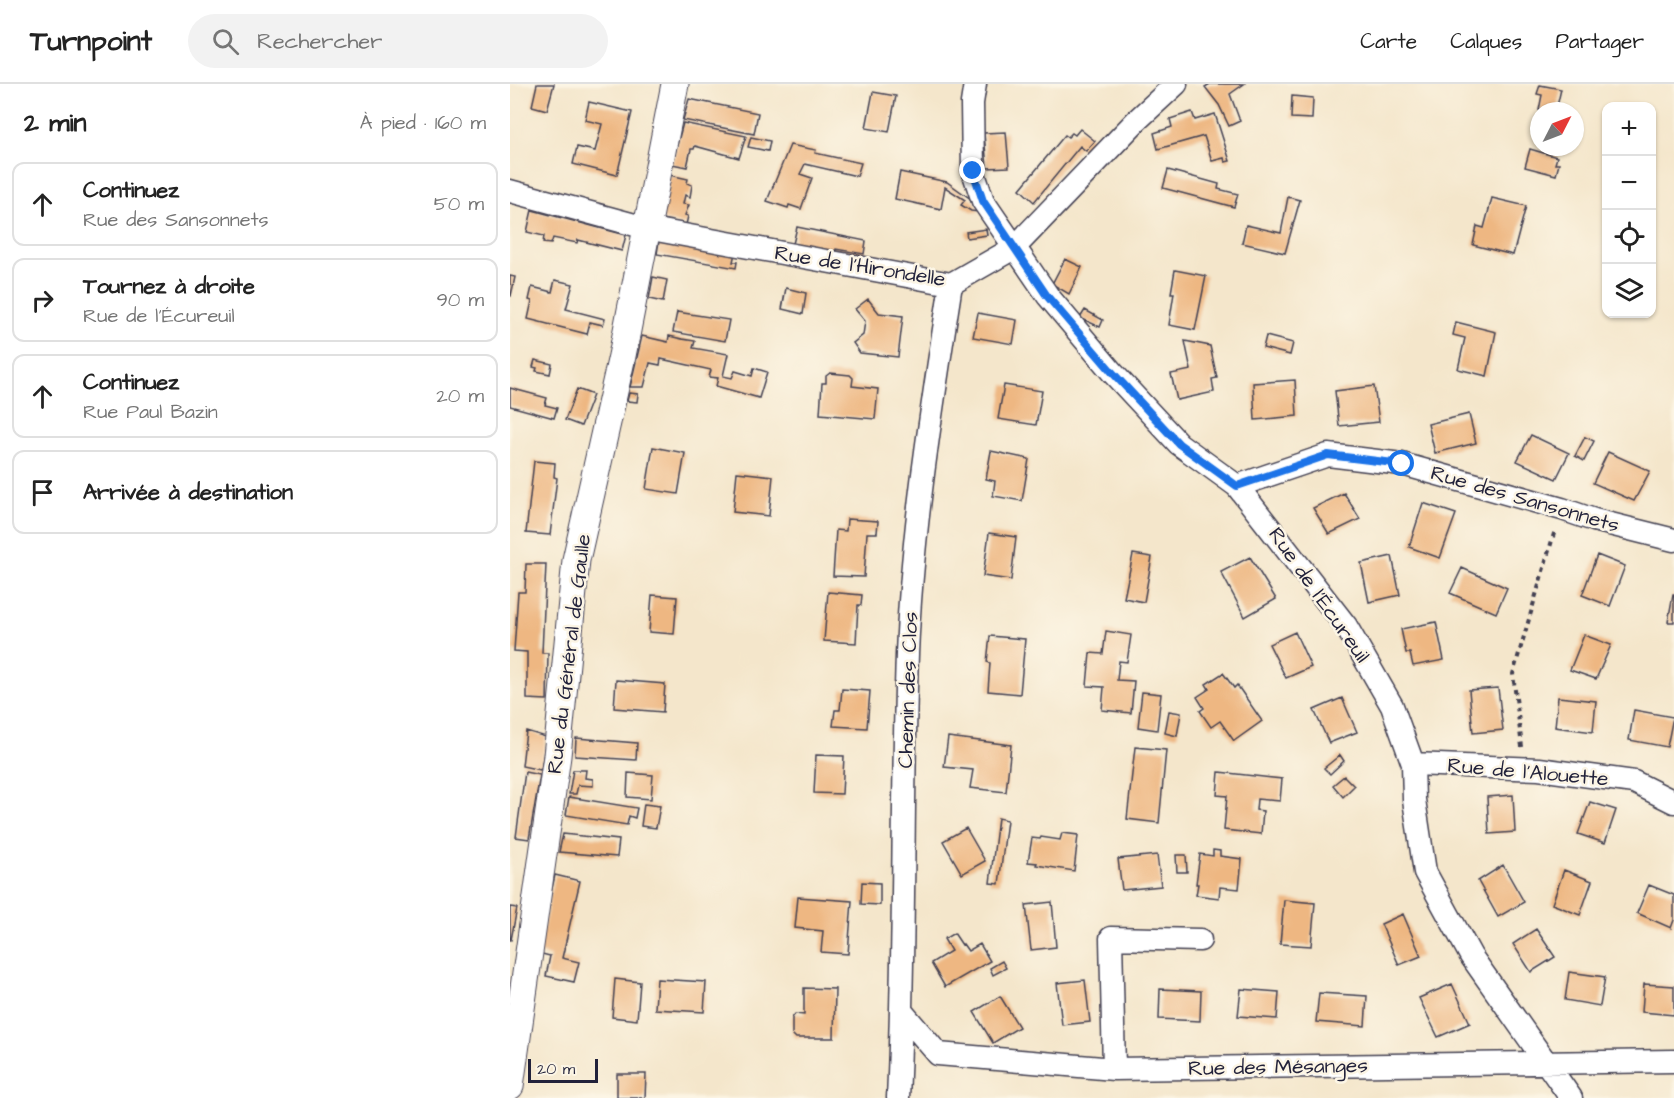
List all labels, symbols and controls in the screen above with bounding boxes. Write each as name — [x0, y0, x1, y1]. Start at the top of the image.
search box — [188, 14, 608, 68]
text: Turnpoint — [30, 22, 152, 61]
icon: search — [209, 25, 242, 58]
text: Rechercher — [257, 26, 382, 57]
text: Carte — [1360, 27, 1417, 56]
text: Calques — [1450, 27, 1522, 56]
text: Partager — [1555, 27, 1644, 56]
north arrow — [1530, 102, 1584, 156]
map controls — [1602, 102, 1656, 318]
button: + — [1602, 102, 1656, 156]
text: 2 min — [24, 105, 86, 141]
text: À pied · 160 m — [360, 109, 486, 137]
button: − — [1602, 156, 1656, 210]
route end — [959, 157, 985, 183]
text: Continuez — [83, 175, 179, 206]
icon: ahead — [26, 188, 59, 221]
text: 50 m — [434, 190, 484, 218]
text: Rue des Sansonnets — [83, 206, 269, 234]
button: locate — [1602, 210, 1656, 264]
street label: Rue de l'Hirondelle — [773, 238, 947, 294]
button: layers — [1602, 264, 1656, 318]
text: Tournez à droite — [83, 271, 255, 302]
icon: right — [26, 284, 59, 317]
text: 90 m — [436, 286, 484, 314]
text: Rue de l'Écureuil — [83, 302, 235, 330]
text: Continuez — [83, 367, 179, 398]
icon: ahead — [26, 380, 59, 413]
text: 20 m — [436, 382, 484, 410]
text: Rue Paul Bazin — [83, 398, 218, 426]
route start — [1388, 450, 1414, 476]
street label: Rue des Sansonnets — [1427, 458, 1623, 540]
icon: arrive — [26, 476, 59, 509]
text: Arrivée à destination — [83, 477, 293, 508]
street label: Rue de l'Écureuil — [1261, 522, 1377, 668]
street label: Rue du Général de Gaulle — [540, 532, 598, 776]
street label: Chemin des Clos — [891, 611, 925, 769]
street label: Rue de l'Alouette — [1446, 751, 1610, 793]
street label: Rue des Mésanges — [1188, 1051, 1368, 1085]
scale bar — [528, 1056, 598, 1084]
text: 20 m — [537, 1058, 575, 1080]

